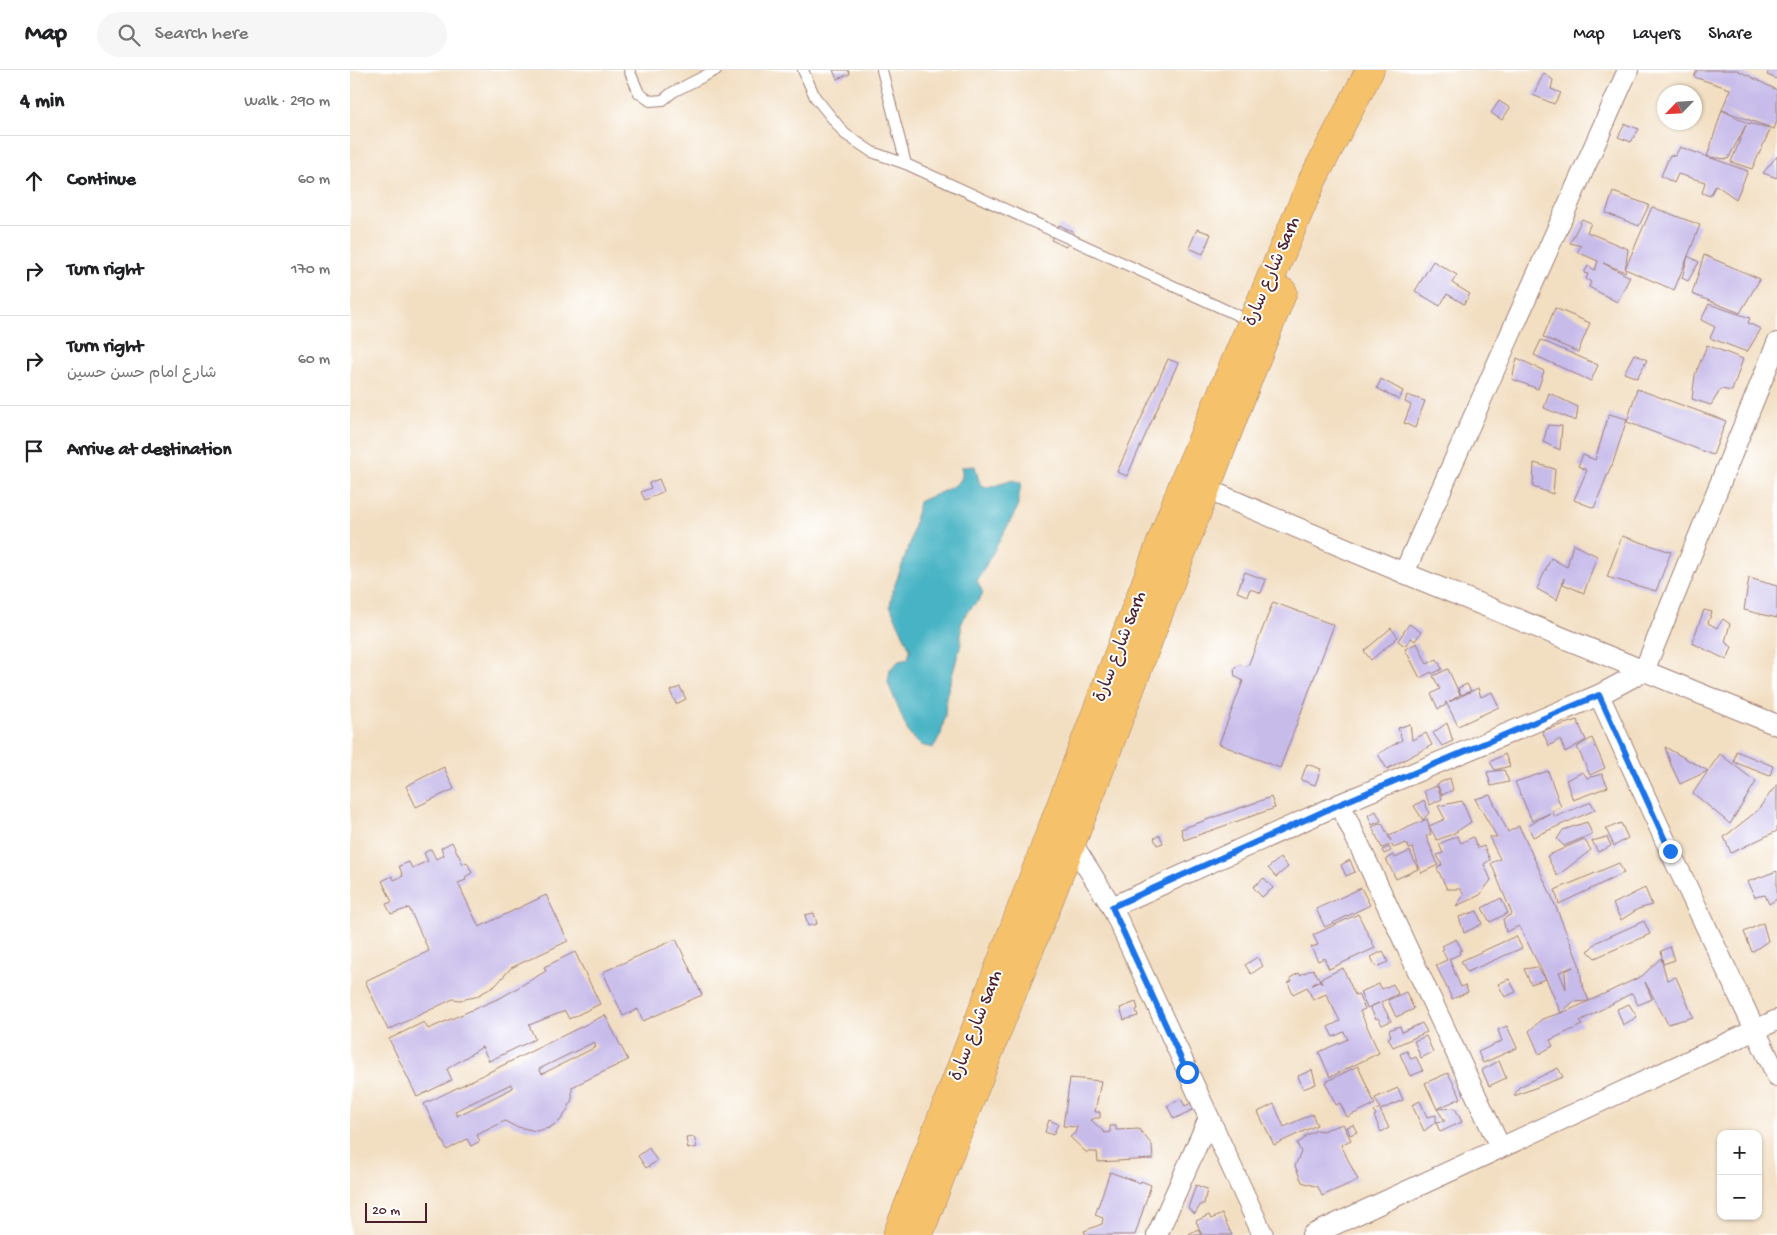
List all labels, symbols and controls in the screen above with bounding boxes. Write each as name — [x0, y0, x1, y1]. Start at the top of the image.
search box — [97, 12, 447, 57]
text: Map — [25, 20, 67, 49]
icon: search — [115, 21, 143, 49]
text: Search here — [155, 23, 248, 46]
text: Map — [1573, 24, 1605, 45]
text: Layers — [1633, 24, 1680, 45]
text: Share — [1708, 24, 1752, 45]
north arrow — [1657, 85, 1702, 130]
text: 4 min — [20, 90, 64, 115]
text: Walk · 290 m — [244, 93, 330, 112]
icon: ahead — [20, 167, 48, 195]
text: Continue — [67, 169, 136, 192]
text: 60 m — [298, 171, 330, 190]
street label: شارع سارة Sarh — [1241, 214, 1306, 330]
icon: right — [20, 257, 48, 285]
text: Turn right — [67, 259, 143, 282]
text: 170 m — [291, 261, 330, 280]
text: Turn right — [67, 336, 143, 359]
icon: right — [20, 347, 48, 375]
text: 60 m — [298, 351, 330, 370]
text: شارع امام حسن حسين — [67, 365, 217, 384]
icon: arrive — [20, 437, 48, 465]
text: Arrive at destination — [67, 439, 231, 462]
street label: شارع سارة Sarh — [1090, 588, 1152, 705]
route end — [1659, 840, 1682, 863]
street label: شارع سارة Sarh — [946, 967, 1008, 1084]
route start — [1176, 1061, 1199, 1084]
map controls — [1717, 1130, 1762, 1220]
button: + — [1717, 1130, 1762, 1175]
button: − — [1717, 1175, 1762, 1220]
scale bar — [365, 1200, 428, 1223]
text: 20 m — [372, 1203, 400, 1220]

